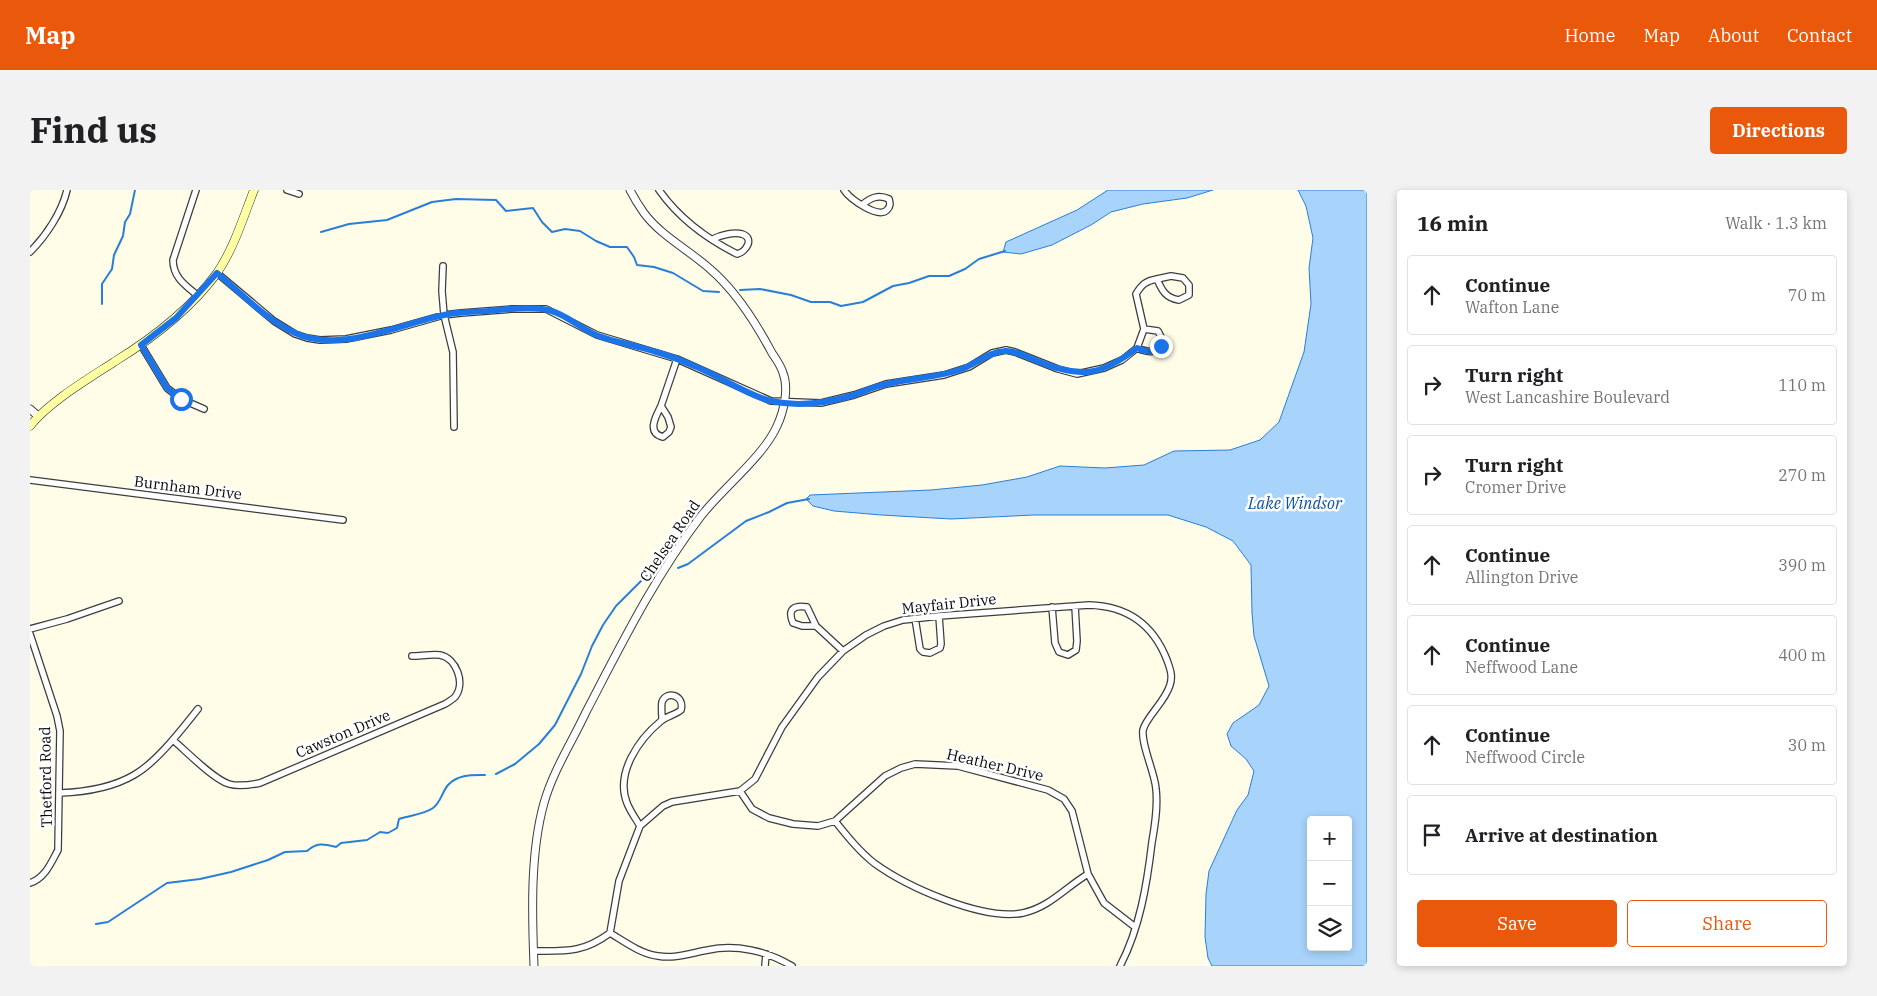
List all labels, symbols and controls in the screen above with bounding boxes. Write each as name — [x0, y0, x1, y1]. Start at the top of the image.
text: Map — [25, 19, 75, 51]
text: Home — [1564, 24, 1616, 47]
text: Map — [1644, 24, 1680, 47]
text: About — [1708, 24, 1759, 47]
text: Contact — [1787, 24, 1852, 47]
text: Find us — [30, 107, 157, 153]
button: Directions — [1710, 107, 1847, 154]
text: 16 min — [1417, 209, 1488, 237]
text: Walk · 1.3 km — [1725, 213, 1827, 233]
text: Continue — [1465, 273, 1550, 297]
icon: ahead — [1418, 281, 1446, 309]
text: 70 m — [1788, 285, 1826, 305]
text: Wafton Lane — [1465, 297, 1559, 317]
route end — [1150, 335, 1173, 358]
text: Turn right — [1465, 363, 1563, 387]
icon: right — [1418, 371, 1446, 399]
text: 110 m — [1778, 375, 1826, 395]
text: West Lancashire Boulevard — [1465, 387, 1670, 407]
route start — [170, 388, 193, 411]
text: Turn right — [1465, 453, 1563, 477]
icon: right — [1418, 461, 1446, 489]
text: 270 m — [1778, 465, 1826, 485]
street label: Burnham Drive — [133, 471, 243, 504]
text: Cromer Drive — [1465, 477, 1566, 497]
water label: Lake Windsor — [1247, 493, 1343, 513]
street label: Chelsea Road — [635, 496, 704, 585]
text: Continue — [1465, 543, 1550, 567]
icon: ahead — [1418, 551, 1446, 579]
text: 390 m — [1778, 555, 1826, 575]
text: Allington Drive — [1465, 567, 1578, 587]
street label: Mayfair Drive — [901, 589, 997, 618]
text: Continue — [1465, 633, 1550, 657]
icon: ahead — [1418, 641, 1446, 669]
text: 400 m — [1778, 645, 1826, 665]
text: Neffwood Lane — [1465, 657, 1578, 677]
street label: Cawston Drive — [293, 705, 393, 762]
text: Continue — [1465, 723, 1550, 747]
street label: Thetford Road — [35, 726, 56, 828]
icon: ahead — [1418, 731, 1446, 759]
text: 30 m — [1788, 735, 1826, 755]
street label: Heather Drive — [945, 744, 1045, 785]
text: Neffwood Circle — [1465, 747, 1585, 767]
map controls — [1307, 816, 1352, 951]
button: + — [1307, 816, 1352, 861]
icon: arrive — [1418, 821, 1446, 849]
text: Arrive at destination — [1465, 823, 1658, 847]
button: − — [1307, 861, 1352, 906]
button: Save — [1417, 900, 1617, 947]
button: Share — [1627, 900, 1827, 947]
button: layers — [1307, 906, 1352, 951]

